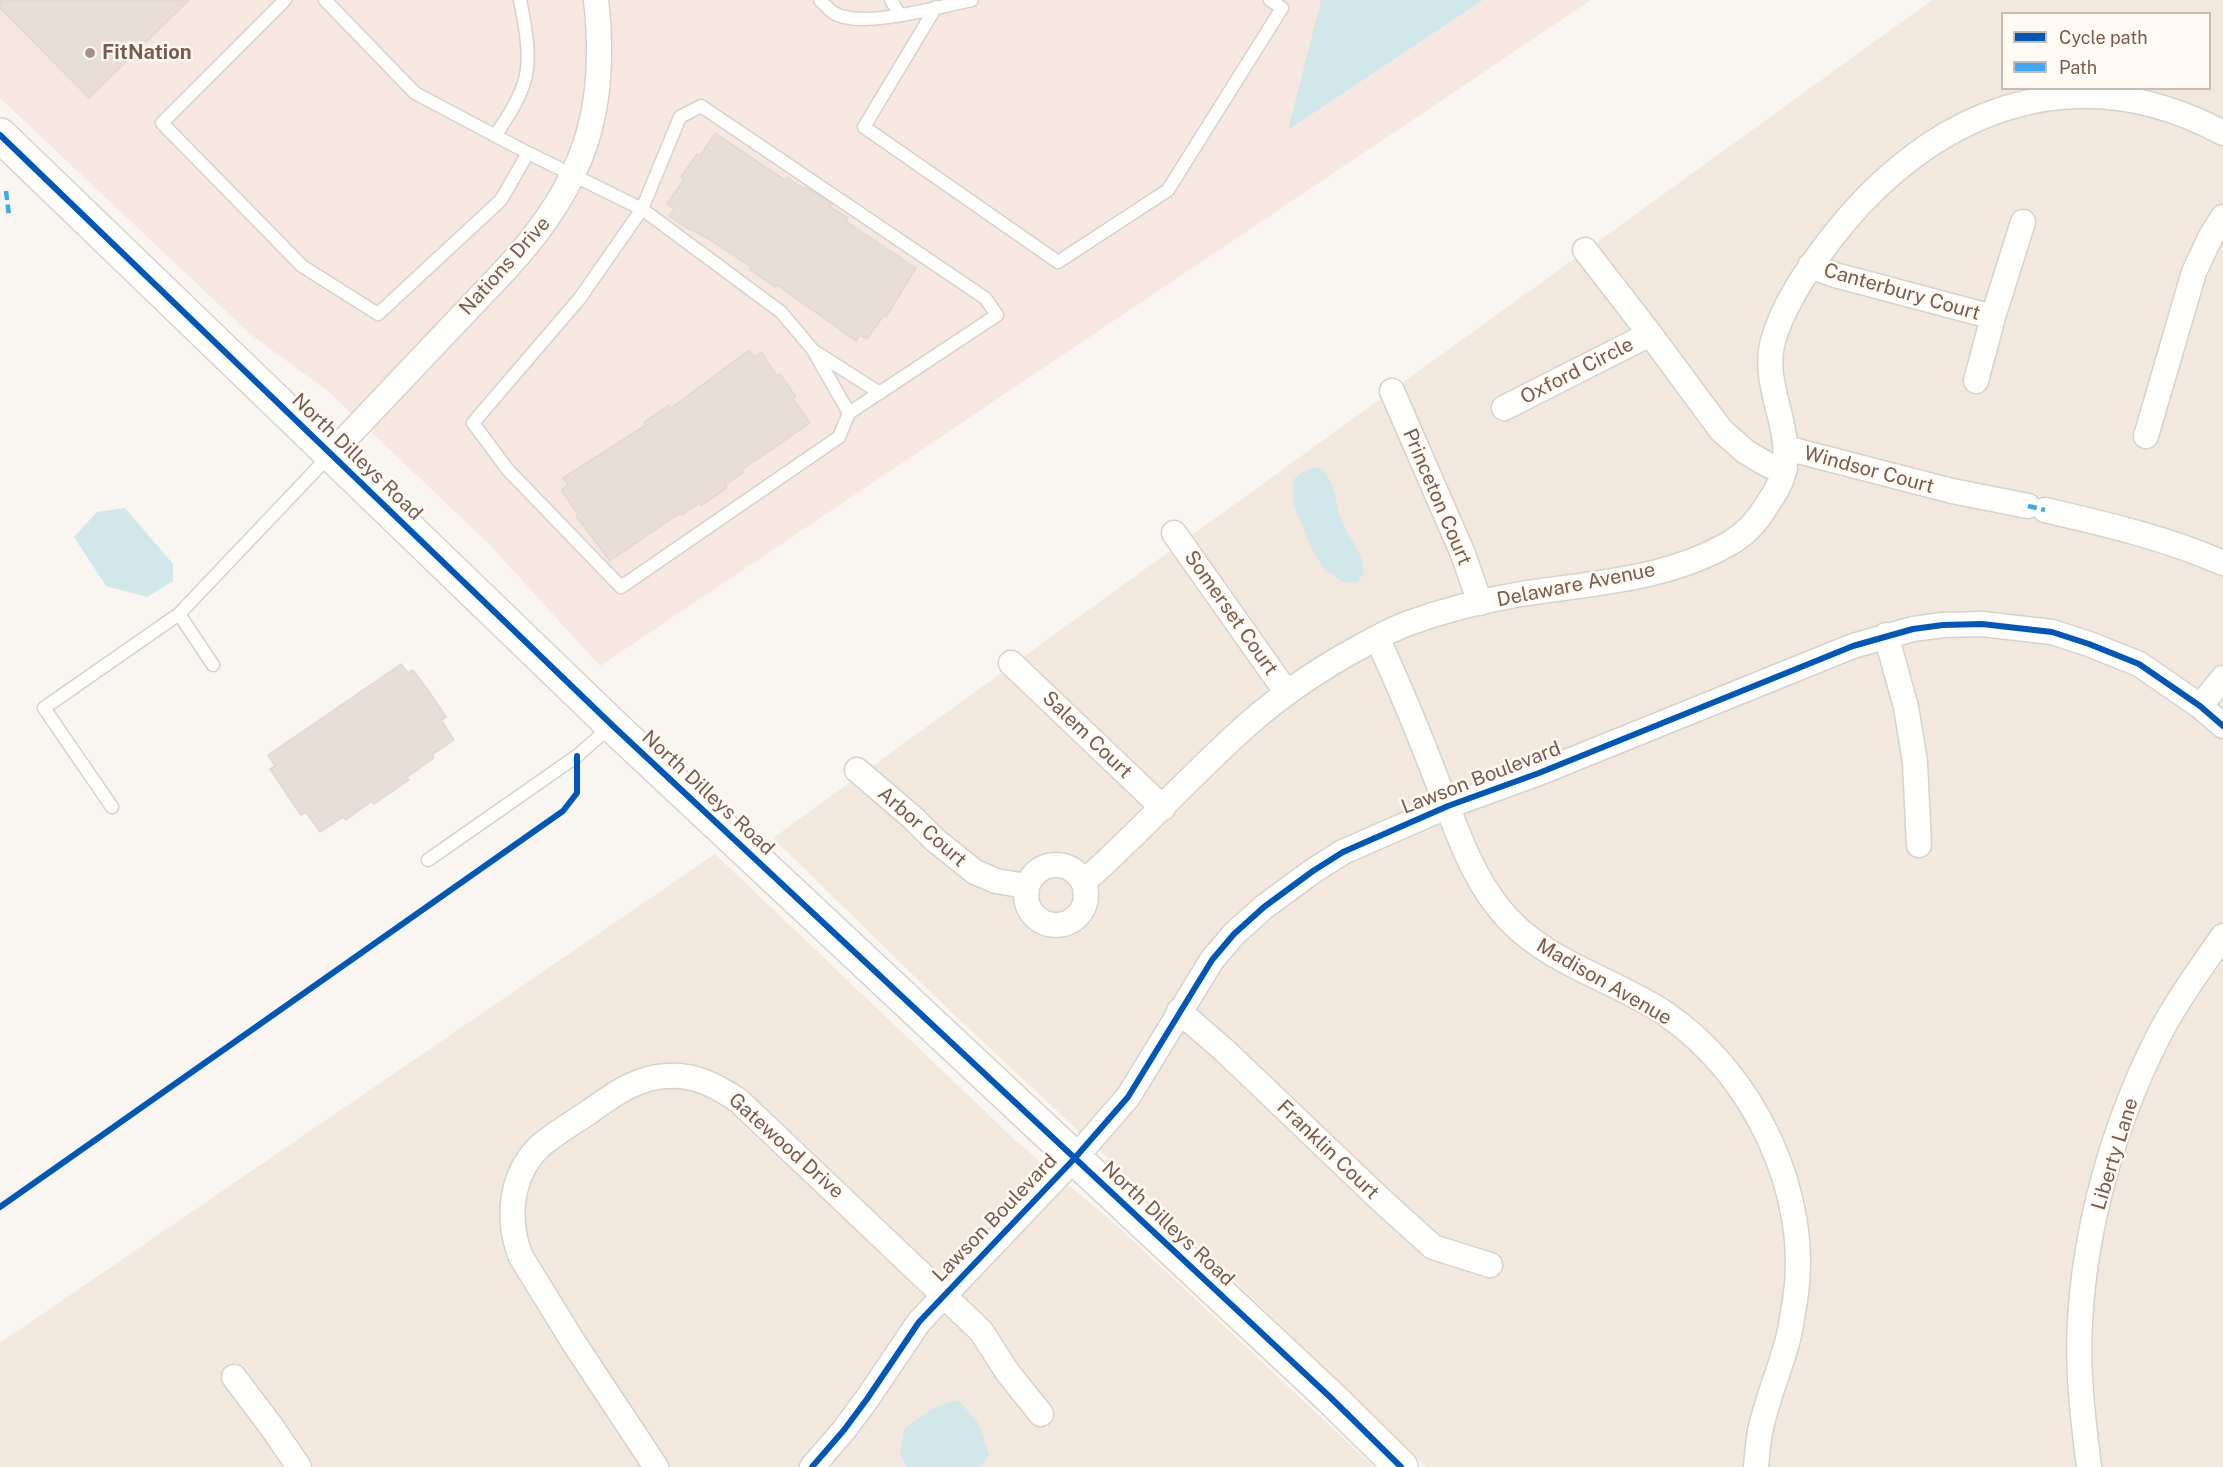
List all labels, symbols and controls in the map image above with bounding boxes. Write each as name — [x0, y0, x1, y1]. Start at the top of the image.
legend — [2001, 12, 2211, 90]
text: Cycle path — [2059, 27, 2148, 48]
place label: FitNation — [102, 41, 192, 65]
marker: FitNation — [83, 46, 97, 60]
text: Path — [2059, 57, 2097, 78]
street label: Nations Drive — [455, 212, 555, 320]
street label: Canterbury Court — [1821, 258, 1983, 326]
street label: Oxford Circle — [1517, 332, 1637, 410]
street label: North Dilleys Road — [287, 389, 427, 525]
street label: Princeton Court — [1397, 425, 1477, 569]
street label: Windsor Court — [1801, 441, 1937, 499]
street label: Somerset Court — [1179, 546, 1283, 680]
street label: Delaware Avenue — [1495, 558, 1657, 612]
street label: Salem Court — [1037, 686, 1137, 784]
street label: North Dilleys Road — [637, 725, 779, 861]
street label: Lawson Boulevard — [1398, 737, 1564, 819]
street label: Arbor Court — [873, 782, 971, 872]
street label: Madison Avenue — [1532, 934, 1676, 1030]
street label: Gatewood Drive — [723, 1088, 849, 1204]
street label: Franklin Court — [1272, 1095, 1384, 1205]
street label: Liberty Lane — [2087, 1095, 2143, 1213]
street label: Lawson Boulevard — [928, 1149, 1062, 1287]
street label: North Dilleys Road — [1097, 1156, 1239, 1292]

